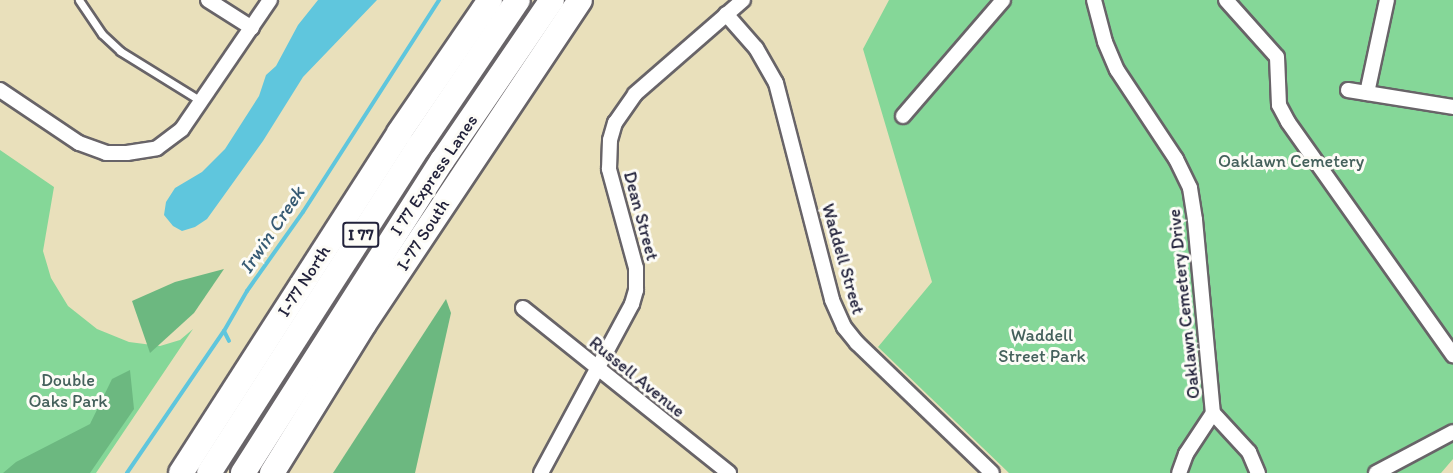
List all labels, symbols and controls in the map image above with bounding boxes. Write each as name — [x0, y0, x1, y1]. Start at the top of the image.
street label: I 77 Express Lanes — [386, 110, 482, 240]
park label: Oaklawn Cemetery — [1218, 150, 1364, 172]
street label: Dean Street — [619, 169, 663, 263]
water label: Irwin Creek — [234, 182, 310, 278]
street label: I-77 South — [392, 195, 454, 275]
street label: Waddell Street — [817, 201, 869, 317]
street label: Oaklawn Cemetery Drive — [1163, 208, 1205, 400]
road number: I 77 — [342, 222, 380, 248]
street label: I-77 North — [273, 241, 335, 321]
park label: Waddell Street Park — [998, 325, 1086, 368]
street label: Russell Avenue — [585, 332, 689, 422]
park label: Double Oaks Park — [28, 370, 108, 412]

